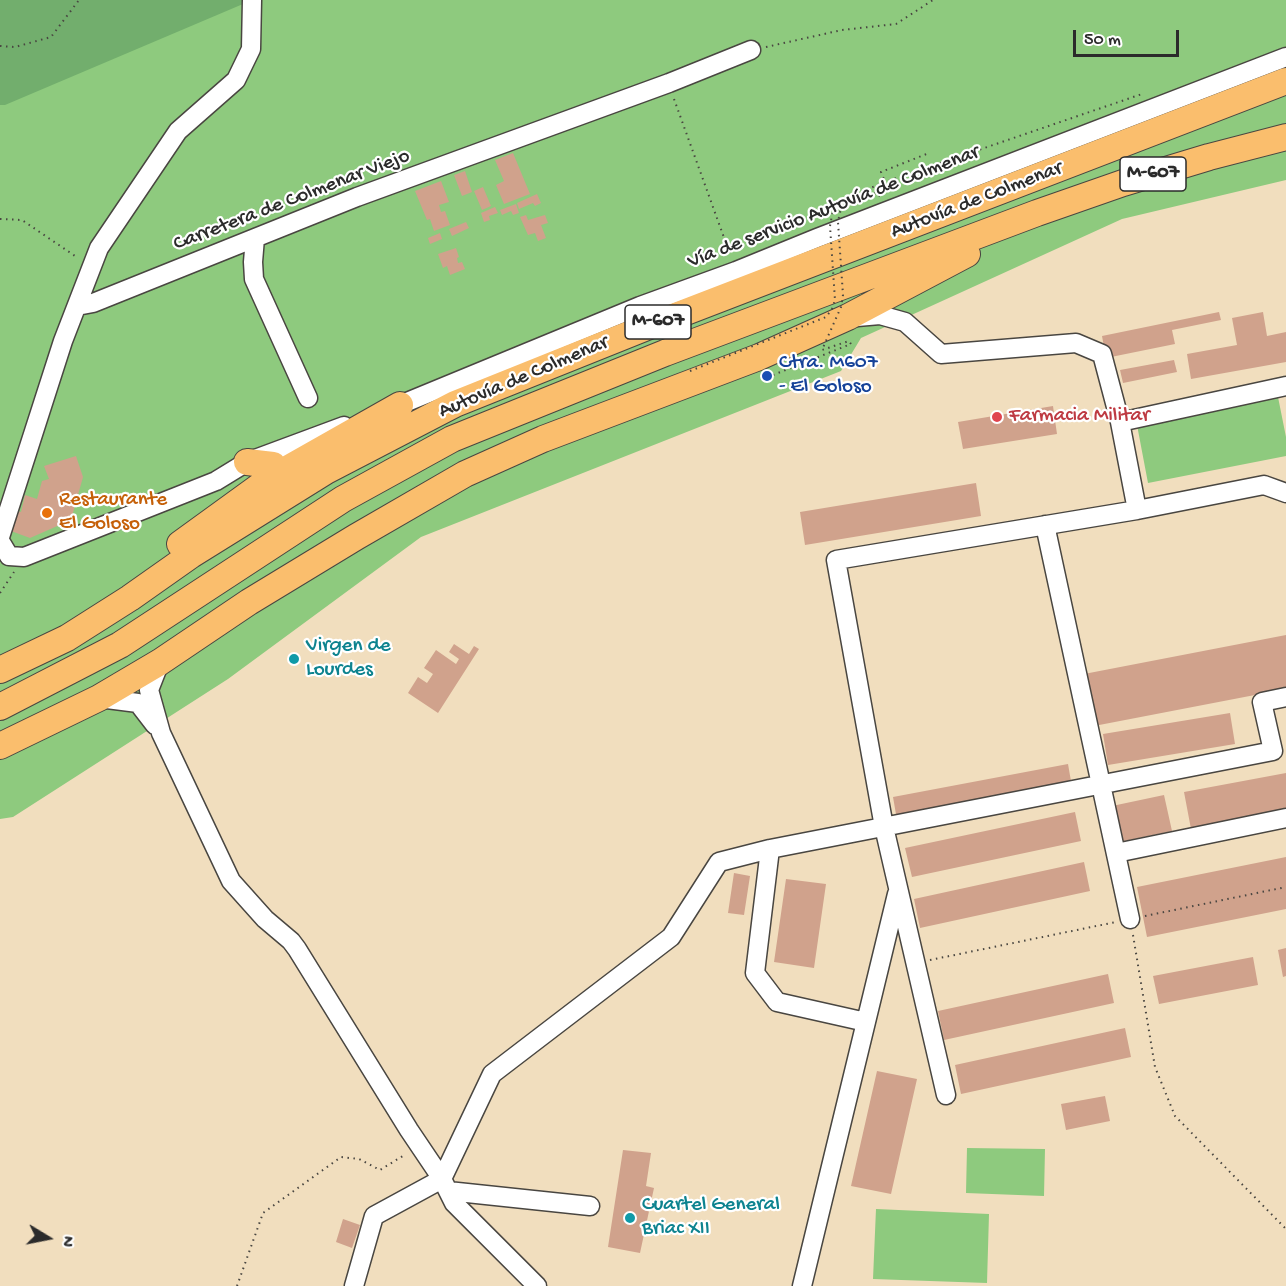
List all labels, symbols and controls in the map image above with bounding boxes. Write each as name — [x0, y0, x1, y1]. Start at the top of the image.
scale bar — [1076, 18, 1182, 56]
text: 50 m — [1084, 30, 1121, 51]
street label: Vía de servicio Autovía de Colmenar — [685, 141, 983, 275]
street label: Carretera de Colmenar Viejo — [170, 144, 414, 258]
street label: Autovía de Colmenar — [888, 157, 1066, 245]
road number: M-607 — [1120, 157, 1186, 191]
road number: M-607 — [625, 305, 691, 339]
street label: Autovía de Colmenar — [435, 331, 613, 425]
place label: Ctra. M607 - El Goloso — [779, 351, 878, 401]
marker: Ctra. M607 - El Goloso — [760, 369, 774, 383]
place label: Farmacia Militar — [1009, 404, 1150, 430]
marker: Farmacia Militar — [990, 410, 1004, 424]
place label: Restaurante El Goloso — [59, 488, 167, 538]
marker: Restaurante El Goloso — [40, 506, 54, 520]
place label: Virgen de Lourdes — [306, 634, 391, 684]
marker: Virgen de Lourdes — [287, 652, 301, 666]
place label: Cuartel General Briac XII — [642, 1193, 780, 1243]
north arrow — [18, 1208, 78, 1268]
marker: Cuartel General Briac XII — [623, 1211, 637, 1225]
text: N — [56, 1234, 76, 1248]

